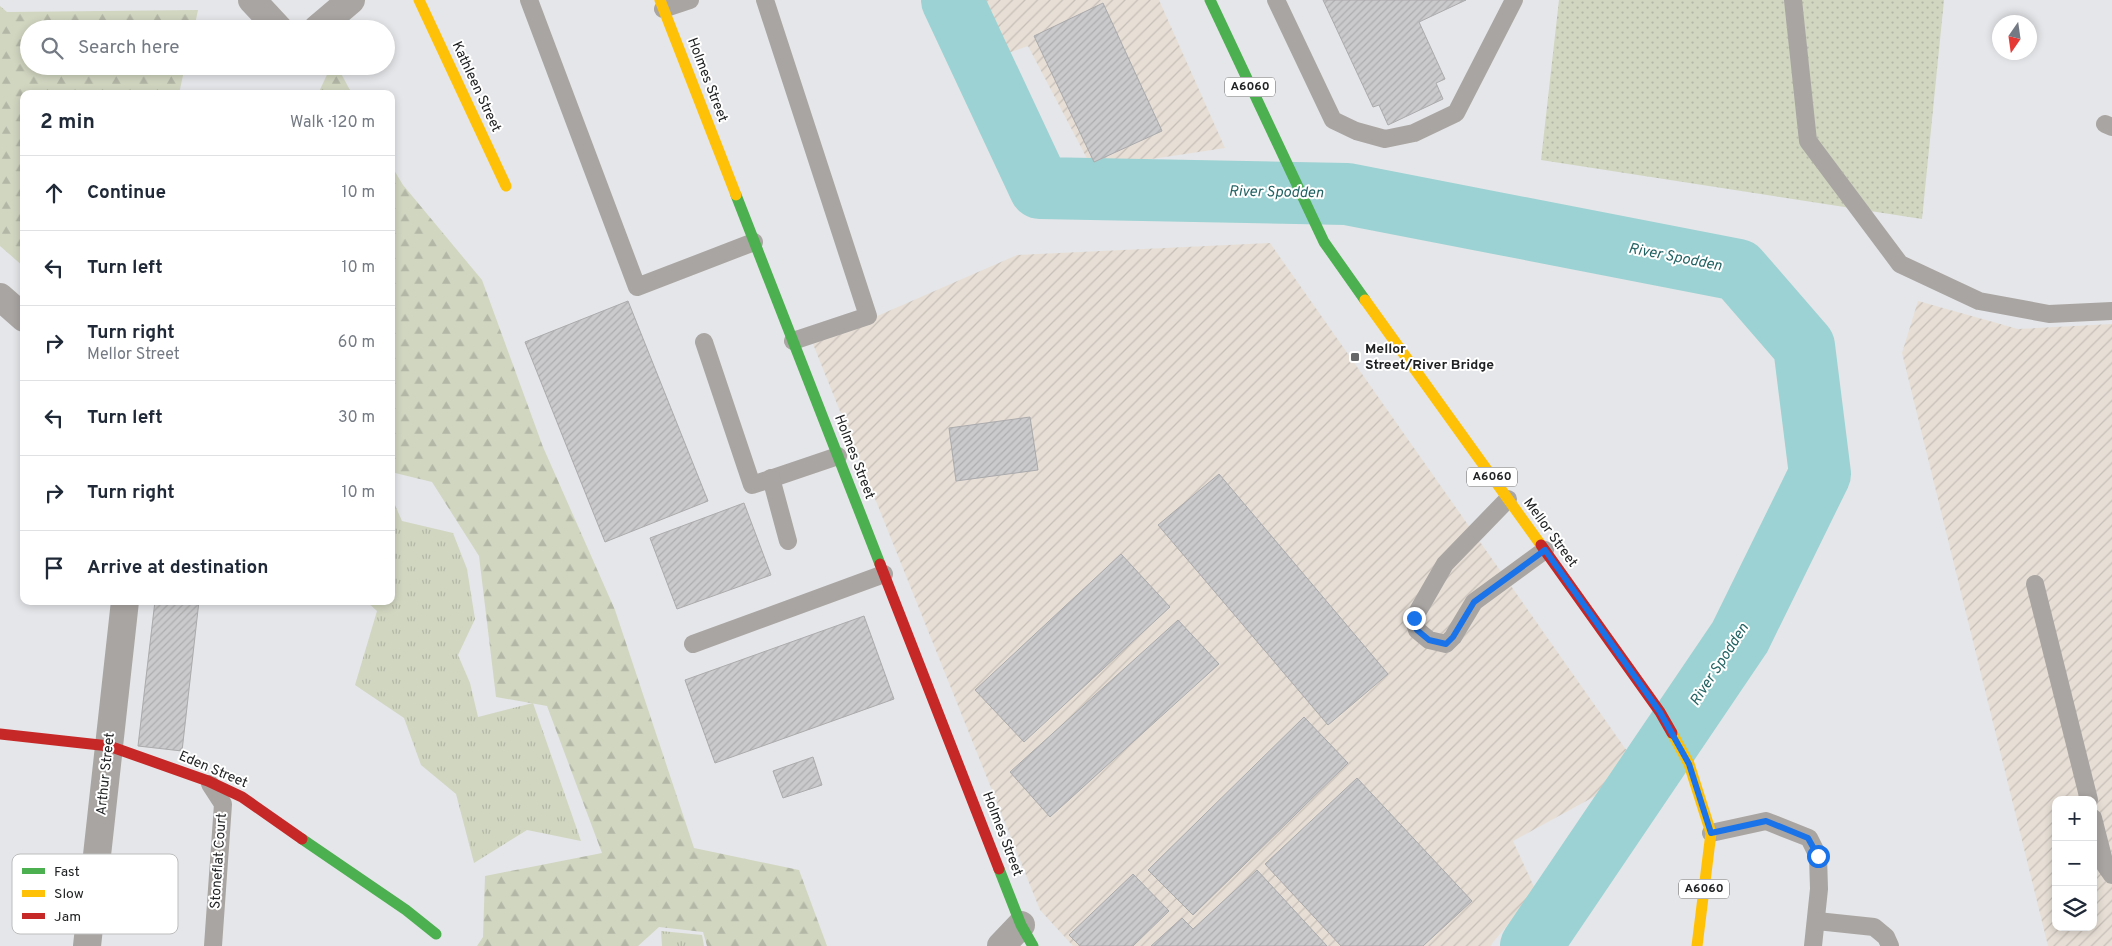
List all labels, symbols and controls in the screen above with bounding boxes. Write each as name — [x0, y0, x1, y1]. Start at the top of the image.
north arrow — [1992, 15, 2037, 60]
search box — [20, 20, 395, 75]
icon: search — [38, 34, 66, 62]
street label: Holmes Street — [683, 35, 731, 125]
text: Search here — [78, 36, 180, 60]
street label: Kathleen Street — [448, 39, 504, 135]
road number: A6060 — [1225, 77, 1275, 96]
text: 2 min — [40, 109, 95, 136]
text: Walk · 120 m — [290, 113, 375, 133]
icon: ahead — [40, 179, 68, 207]
text: Continue — [87, 181, 166, 205]
text: 10 m — [341, 183, 375, 203]
water label: River Spodden — [1228, 183, 1324, 203]
water label: River Spodden — [1627, 240, 1723, 276]
icon: left — [40, 254, 68, 282]
text: Turn left — [87, 256, 163, 280]
text: 10 m — [341, 258, 375, 278]
text: Turn right — [87, 321, 175, 345]
icon: right — [40, 329, 68, 357]
text: 60 m — [338, 333, 375, 353]
place label: Mellor Street/River Bridge — [1365, 341, 1494, 374]
text: Mellor Street — [87, 345, 180, 365]
marker: Mellor Street/River Bridge — [1349, 351, 1361, 363]
icon: left — [40, 404, 68, 432]
text: Turn left — [87, 406, 163, 430]
text: 30 m — [338, 408, 375, 428]
street label: Holmes Street — [830, 412, 878, 502]
road number: A6060 — [1467, 468, 1517, 487]
icon: right — [40, 479, 68, 507]
text: Turn right — [87, 481, 175, 505]
text: 10 m — [341, 483, 375, 503]
street label: Mellor Street — [1519, 495, 1581, 571]
icon: arrive — [40, 554, 68, 582]
text: Arrive at destination — [87, 556, 268, 580]
route end — [1403, 607, 1426, 630]
water label: River Spodden — [1686, 620, 1754, 710]
street label: Arthur Street — [93, 732, 119, 816]
street label: Eden Street — [176, 748, 250, 792]
street label: Holmes Street — [978, 789, 1026, 879]
map controls — [2052, 796, 2097, 931]
button: + — [2052, 796, 2097, 841]
street label: Stoneflat Court — [207, 812, 231, 910]
button: − — [2052, 841, 2097, 886]
route start — [1807, 845, 1830, 868]
legend — [12, 854, 178, 934]
text: Fast — [54, 864, 80, 881]
road number: A6060 — [1679, 880, 1729, 899]
text: Slow — [54, 886, 84, 903]
button: layers — [2052, 886, 2097, 931]
text: Jam — [54, 909, 81, 926]

